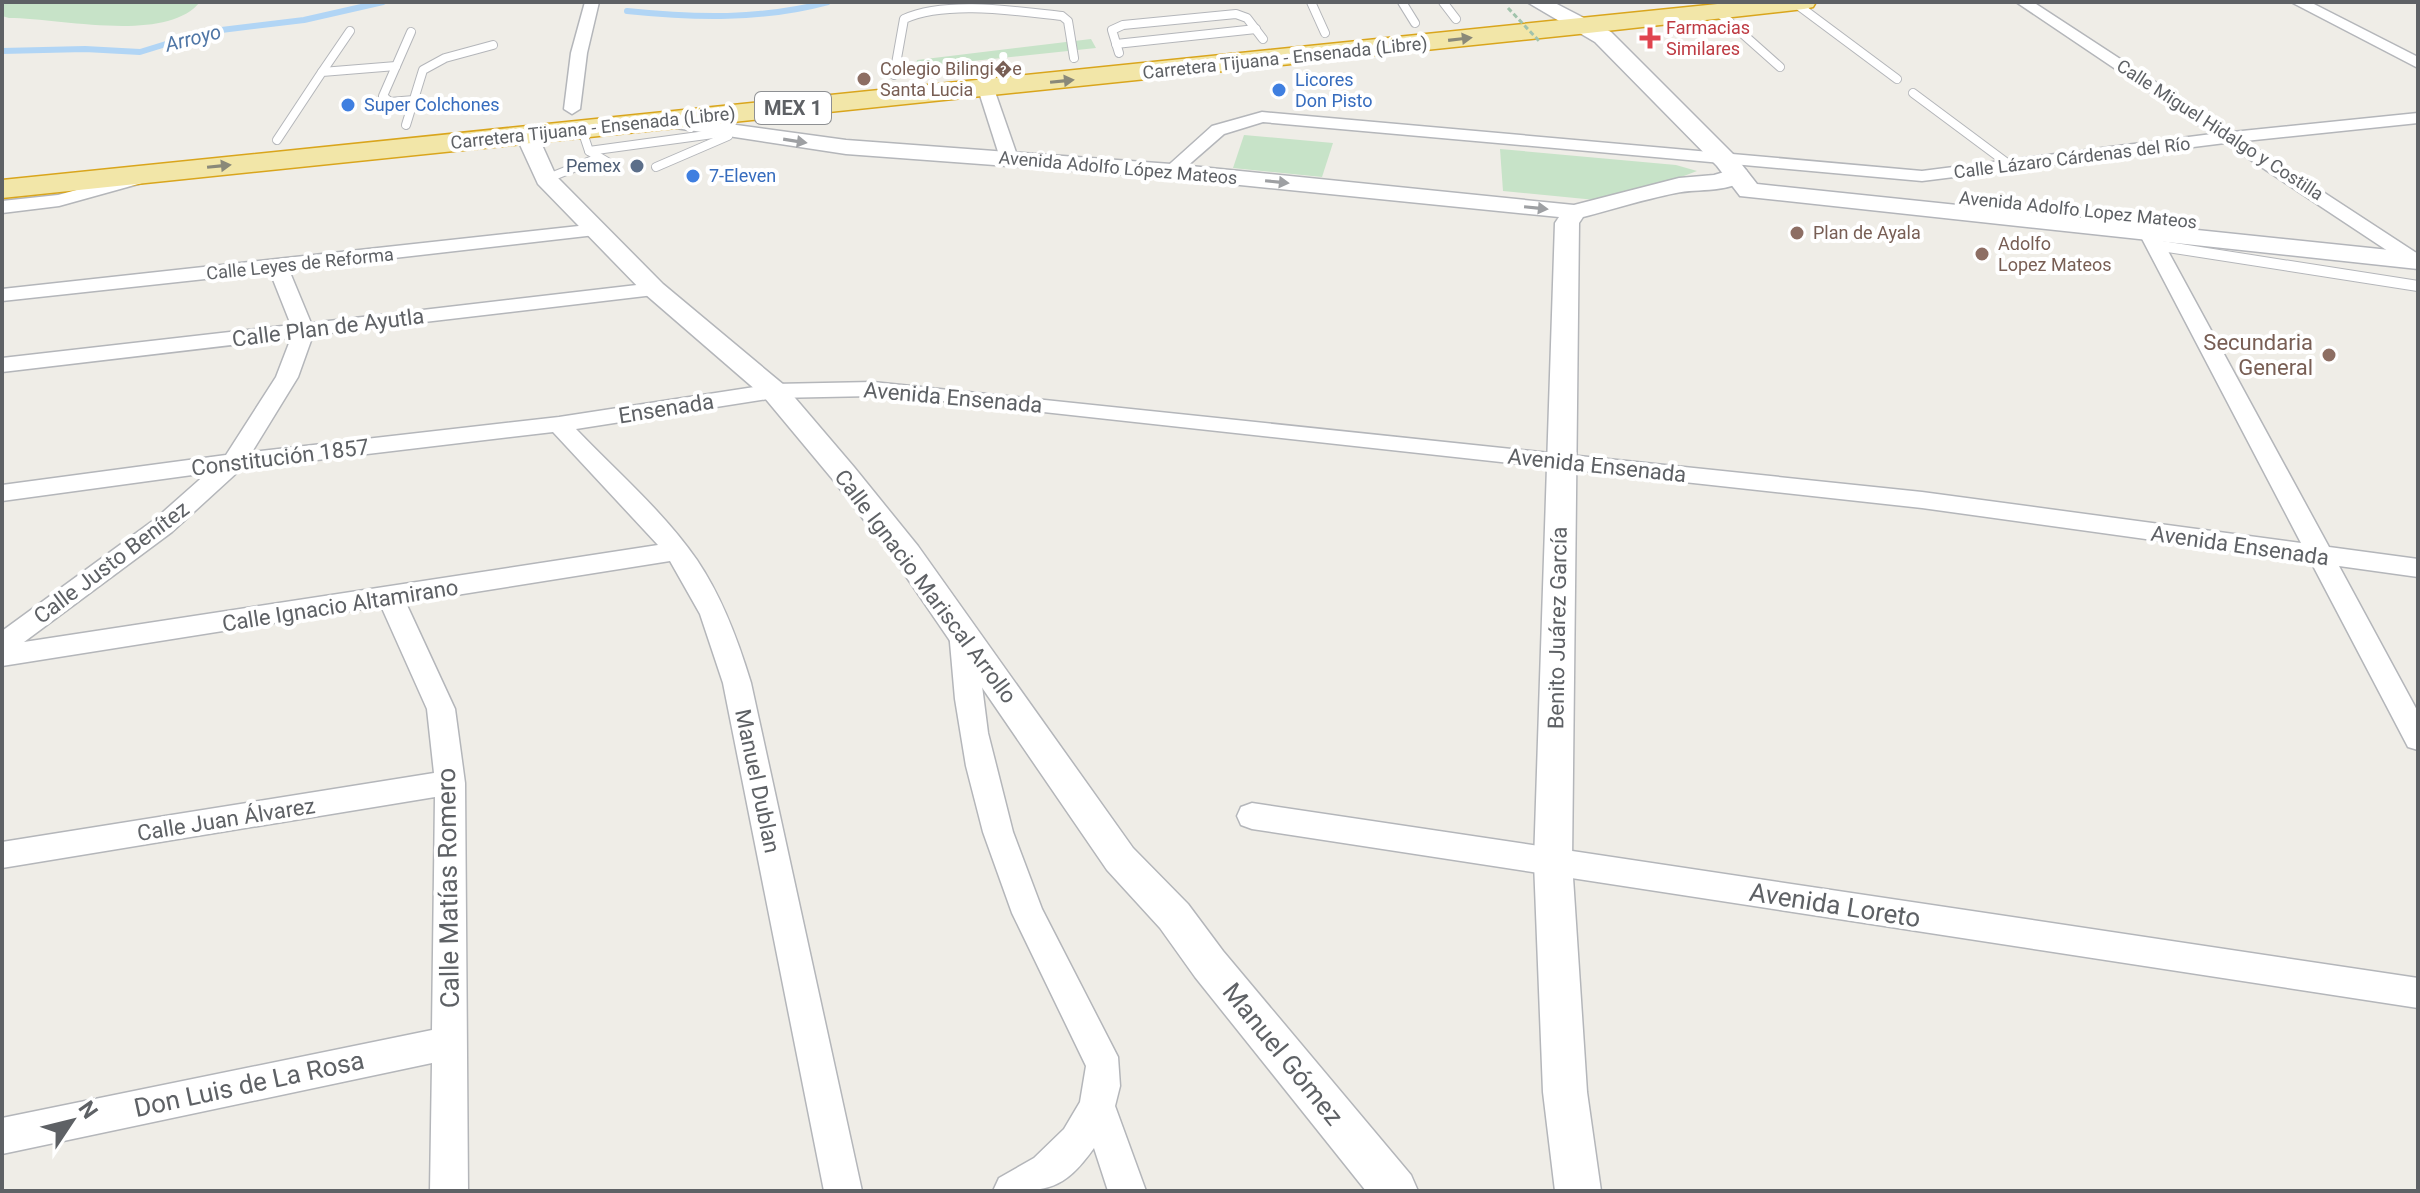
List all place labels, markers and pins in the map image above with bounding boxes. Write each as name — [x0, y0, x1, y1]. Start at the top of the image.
place label: Farmacias Similares — [1666, 17, 1750, 59]
marker: Farmacias Similares — [1641, 29, 1659, 47]
place label: Colegio Bilingi�e Santa Lucia — [880, 55, 1022, 100]
place label: Licores Don Pisto — [1295, 69, 1372, 111]
marker: Colegio Bilingi�e Santa Lucia — [855, 70, 873, 88]
marker: Licores Don Pisto — [1270, 81, 1288, 99]
place label: Super Colchones — [364, 94, 500, 115]
marker: Super Colchones — [339, 96, 357, 114]
place label: Pemex — [566, 155, 621, 176]
marker: Pemex — [628, 157, 646, 175]
place label: 7-Eleven — [709, 165, 776, 186]
marker: 7-Eleven — [684, 167, 702, 185]
place label: Plan de Ayala — [1813, 222, 1921, 243]
marker: Plan de Ayala — [1788, 224, 1806, 242]
place label: Adolfo Lopez Mateos — [1998, 233, 2112, 275]
marker: Adolfo Lopez Mateos — [1973, 245, 1991, 263]
place label: Secundaria General — [2203, 330, 2313, 380]
marker: Secundaria General — [2320, 346, 2338, 364]

